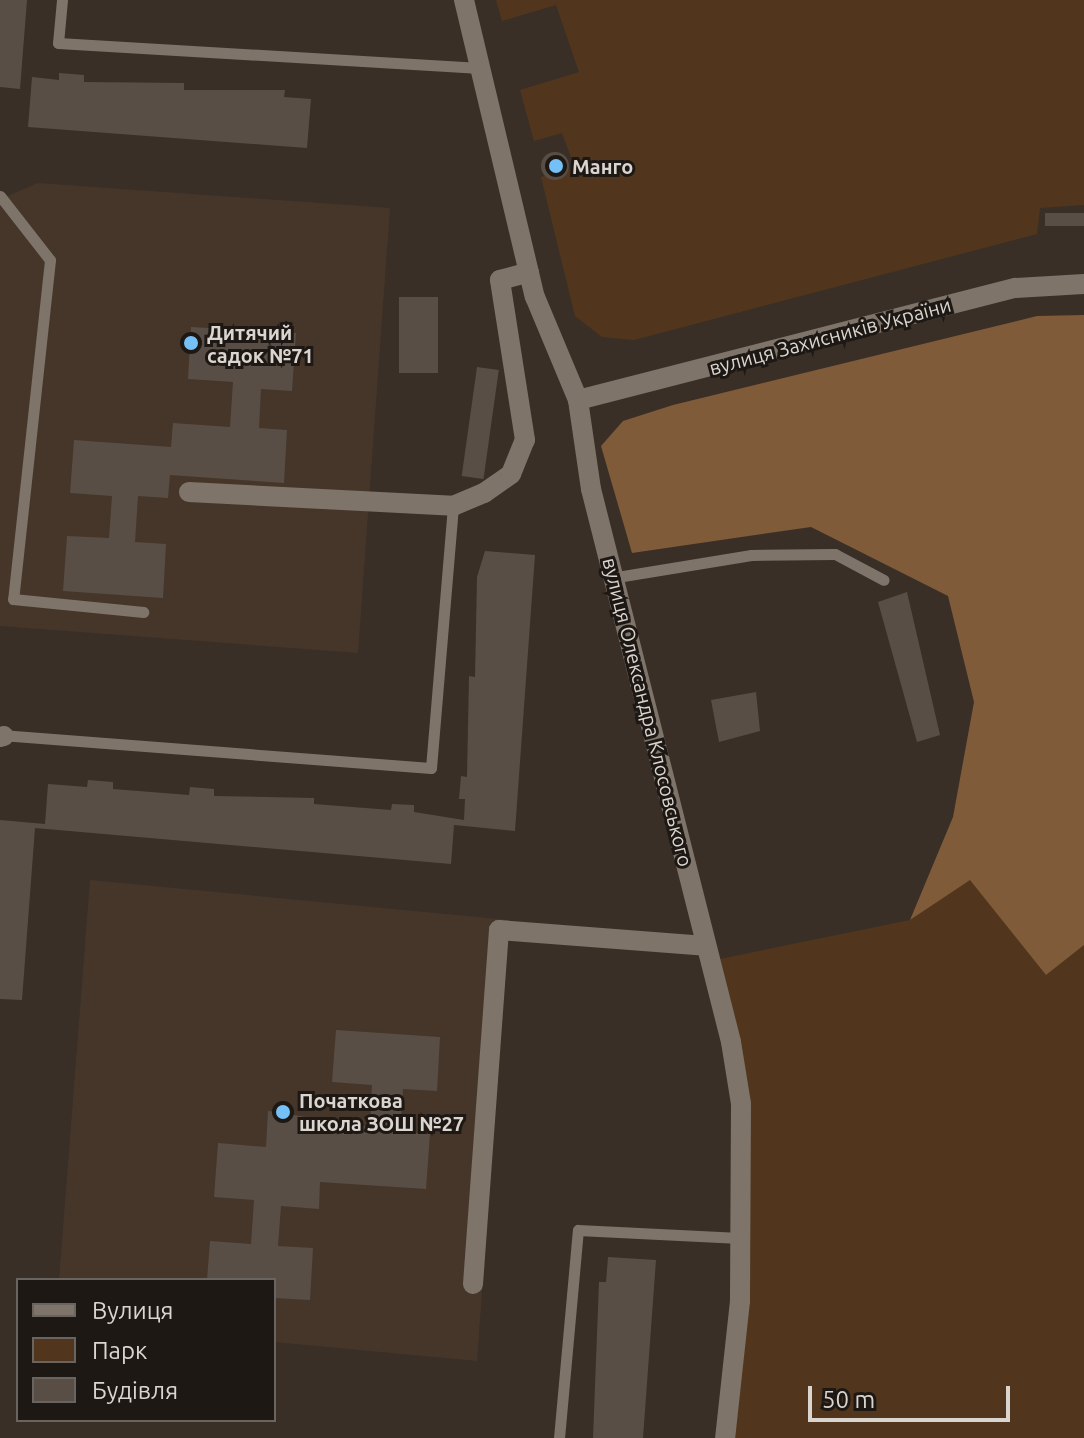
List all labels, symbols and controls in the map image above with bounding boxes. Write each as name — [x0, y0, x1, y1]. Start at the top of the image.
place label: Манго — [572, 154, 633, 178]
marker: Манго — [547, 157, 565, 175]
street label: вулиця Захисників України — [706, 292, 954, 380]
place label: Дитячий садок №71 — [207, 320, 314, 367]
marker: Дитячий садок №71 — [182, 334, 200, 352]
street label: вулиця Олександра Клосовського — [598, 555, 698, 869]
place label: Початкова школа ЗОШ №27 — [299, 1088, 464, 1135]
marker: Початкова школа ЗОШ №27 — [274, 1103, 292, 1121]
legend — [16, 1278, 276, 1422]
text: Вулиця — [92, 1297, 174, 1324]
text: Парк — [92, 1337, 147, 1364]
scale bar — [812, 1370, 1014, 1420]
text: Будівля — [92, 1377, 178, 1404]
text: 50 m — [822, 1386, 875, 1413]

